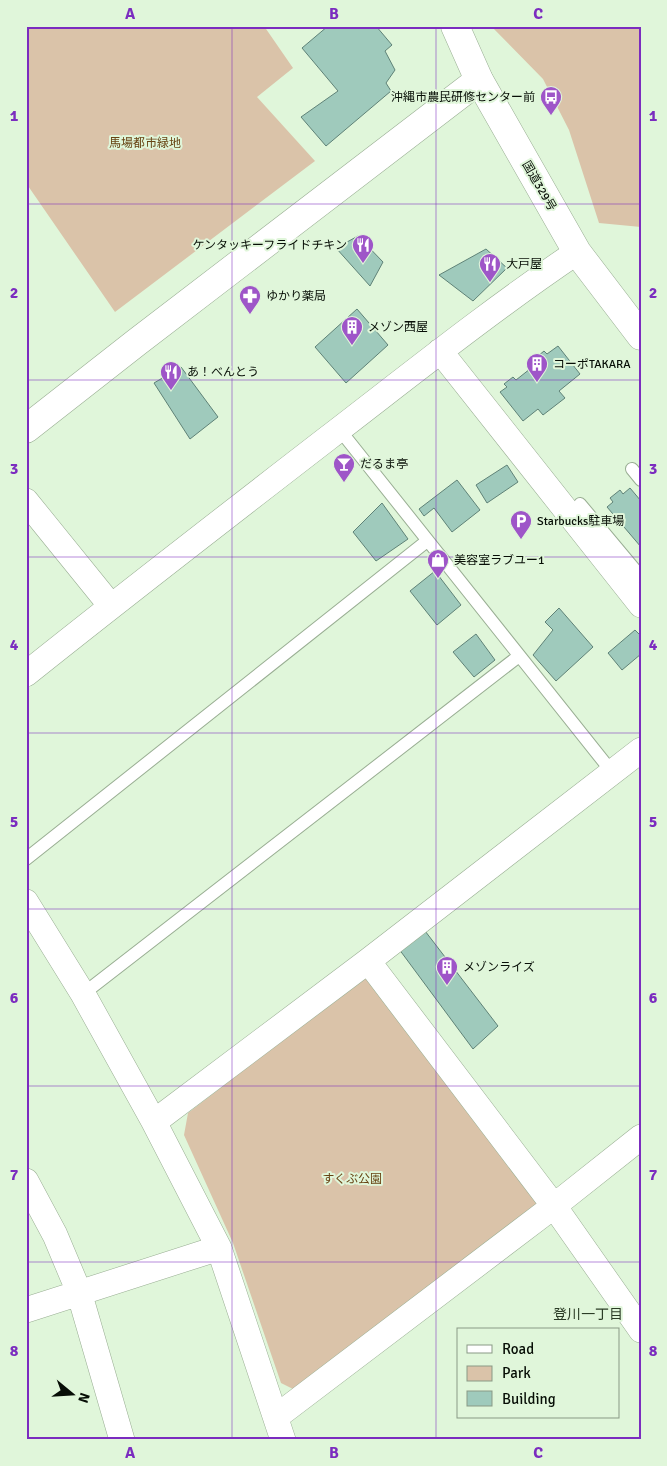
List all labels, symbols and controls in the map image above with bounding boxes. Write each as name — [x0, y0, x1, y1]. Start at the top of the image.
text: A — [125, 4, 136, 24]
text: B — [329, 4, 339, 24]
text: C — [533, 4, 543, 24]
bus stop icon: 沖縄市農民研修センター前 — [539, 85, 563, 116]
place label: 沖縄市農民研修センター前 — [391, 90, 535, 105]
text: 1 — [10, 106, 19, 126]
text: 1 — [649, 106, 658, 126]
park label: 馬場都市緑地 — [109, 136, 181, 151]
street label: 国道329号 — [519, 158, 559, 214]
restaurant icon: ケンタッキーフライドチキン — [351, 233, 375, 264]
place label: ケンタッキーフライドチキン — [192, 238, 347, 253]
restaurant icon: 大戸屋 — [478, 252, 502, 283]
place label: 大戸屋 — [506, 257, 542, 272]
text: 2 — [10, 283, 18, 303]
text: 2 — [649, 283, 657, 303]
pharmacy icon: ゆかり薬局 — [238, 284, 262, 315]
place label: ゆかり薬局 — [266, 289, 326, 304]
building icon: メゾン西屋 — [340, 315, 364, 346]
place label: メゾン西屋 — [368, 320, 428, 335]
building icon: コーポTAKARA — [525, 352, 549, 383]
place label: コーポTAKARA — [553, 357, 631, 372]
restaurant icon: あ！べんとう — [159, 360, 183, 391]
place label: あ！べんとう — [187, 365, 259, 380]
bar icon: だるま亭 — [332, 452, 356, 483]
place label: だるま亭 — [360, 457, 408, 472]
text: 3 — [10, 459, 18, 479]
text: 3 — [649, 459, 657, 479]
parking icon: Starbucks駐車場 — [509, 509, 533, 540]
place label: Starbucks駐車場 — [537, 514, 624, 529]
shop icon: 美容室ラブユー1 — [426, 548, 450, 579]
place label: 美容室ラブユー1 — [454, 553, 544, 568]
text: 4 — [10, 635, 19, 655]
text: 4 — [649, 635, 658, 655]
text: 5 — [10, 812, 18, 832]
text: 5 — [649, 812, 657, 832]
building icon: メゾンライズ — [435, 955, 459, 986]
place label: メゾンライズ — [463, 960, 535, 975]
text: 6 — [10, 988, 19, 1008]
text: 6 — [649, 988, 658, 1008]
text: 7 — [10, 1165, 19, 1185]
text: 7 — [649, 1165, 658, 1185]
park label: すくぶ公園 — [322, 1172, 382, 1187]
district label: 登川一丁目 — [553, 1306, 623, 1323]
legend — [457, 1328, 620, 1418]
text: Road — [502, 1340, 534, 1358]
text: 8 — [10, 1341, 19, 1361]
text: 8 — [649, 1341, 658, 1361]
text: Park — [502, 1364, 531, 1382]
north arrow — [48, 1368, 98, 1418]
text: Building — [502, 1390, 556, 1408]
text: N — [74, 1391, 93, 1405]
text: A — [125, 1443, 136, 1463]
text: B — [329, 1443, 339, 1463]
text: C — [533, 1443, 543, 1463]

